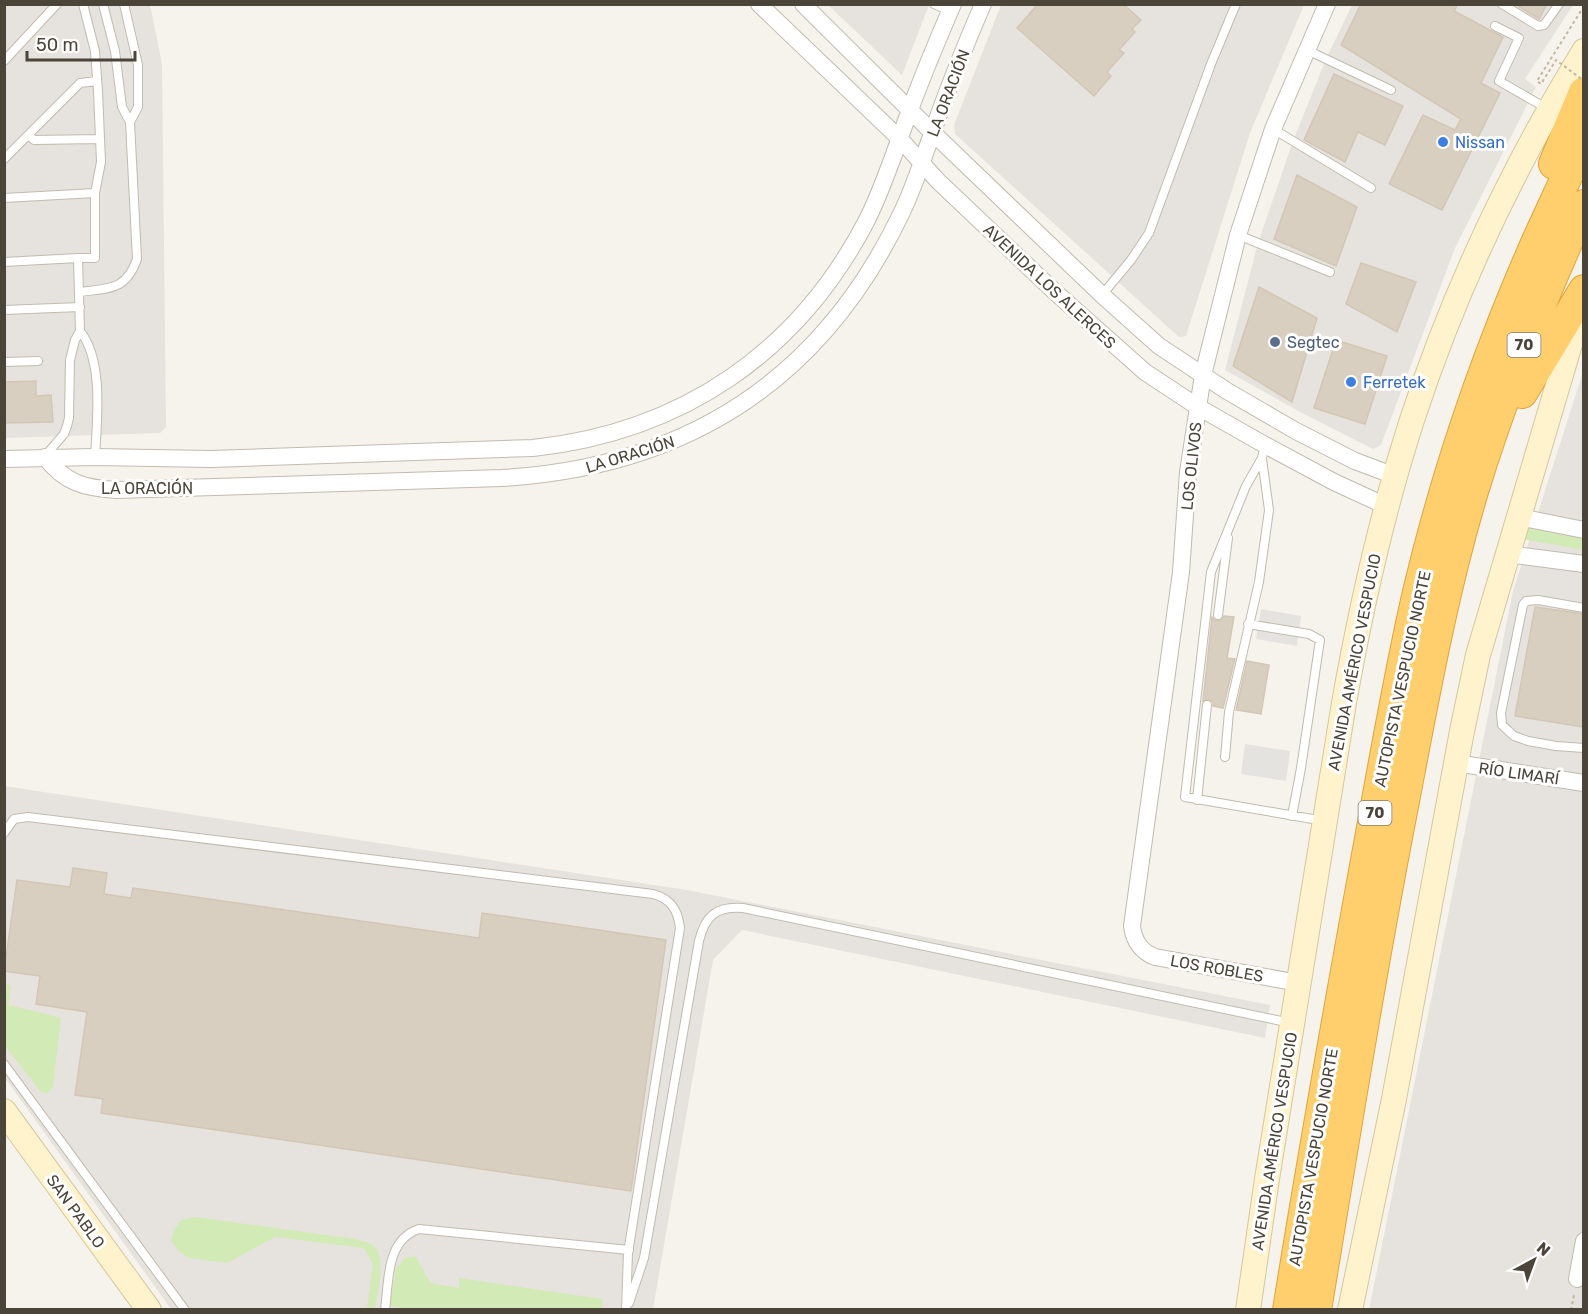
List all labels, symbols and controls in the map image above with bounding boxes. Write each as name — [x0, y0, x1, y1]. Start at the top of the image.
scale bar — [27, 24, 135, 62]
text: 50 m — [36, 34, 79, 56]
street label: LA ORACIÓN — [922, 46, 974, 140]
place label: Nissan — [1455, 133, 1505, 152]
marker: Nissan — [1436, 135, 1450, 149]
street label: AVENIDA LOS ALERCES — [980, 220, 1120, 353]
place label: Segtec — [1287, 333, 1340, 352]
road number: 70 — [1508, 333, 1540, 357]
marker: Segtec — [1268, 335, 1282, 349]
place label: Ferretek — [1363, 373, 1426, 392]
marker: Ferretek — [1344, 375, 1358, 389]
street label: LOS OLIVOS — [1177, 421, 1206, 511]
street label: LA ORACIÓN — [583, 431, 677, 477]
street label: LA ORACIÓN — [101, 478, 193, 498]
street label: AVENIDA AMÉRICO VESPUCIO — [1324, 552, 1385, 772]
street label: AUTOPISTA VESPUCIO NORTE — [1370, 569, 1435, 789]
street label: RÍO LIMARÍ — [1477, 758, 1561, 789]
road number: 70 — [1358, 801, 1392, 825]
street label: LOS ROBLES — [1169, 951, 1265, 986]
street label: AVENIDA AMÉRICO VESPUCIO — [1248, 1031, 1301, 1252]
street label: AUTOPISTA VESPUCIO NORTE — [1285, 1047, 1342, 1267]
street label: SAN PABLO — [43, 1171, 109, 1252]
north arrow — [1504, 1230, 1564, 1290]
text: N — [1533, 1238, 1554, 1260]

